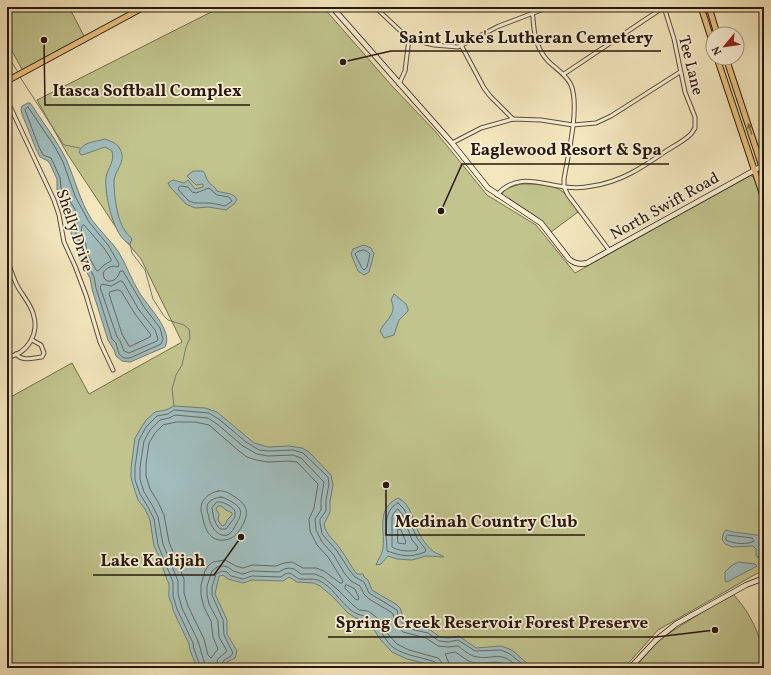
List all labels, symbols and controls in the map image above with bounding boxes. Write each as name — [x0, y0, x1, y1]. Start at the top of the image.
callout: Saint Luke's Lutheran Cemetery — [391, 22, 661, 51]
north arrow — [705, 26, 745, 66]
text: Saint Luke's Lutheran Cemetery — [399, 27, 654, 50]
street label: Tee Lane — [672, 33, 708, 98]
text: N — [709, 43, 726, 57]
callout: Itasca Softball Complex — [45, 76, 250, 105]
text: Itasca Softball Complex — [52, 80, 242, 103]
one-way arrow — [746, 122, 752, 134]
callout: Eaglewood Resort & Spa — [462, 135, 669, 164]
text: Eaglewood Resort & Spa — [470, 139, 662, 162]
street label: North Swift Road — [606, 168, 724, 246]
street label: Shelly Drive — [50, 186, 99, 275]
callout: Medinah Country Club — [386, 506, 585, 535]
text: Medinah Country Club — [395, 511, 577, 534]
callout: Lake Kadijah — [93, 546, 214, 575]
text: Lake Kadijah — [101, 550, 205, 573]
callout: Spring Creek Reservoir Forest Preserve — [328, 608, 656, 637]
text: Spring Creek Reservoir Forest Preserve — [336, 612, 649, 635]

